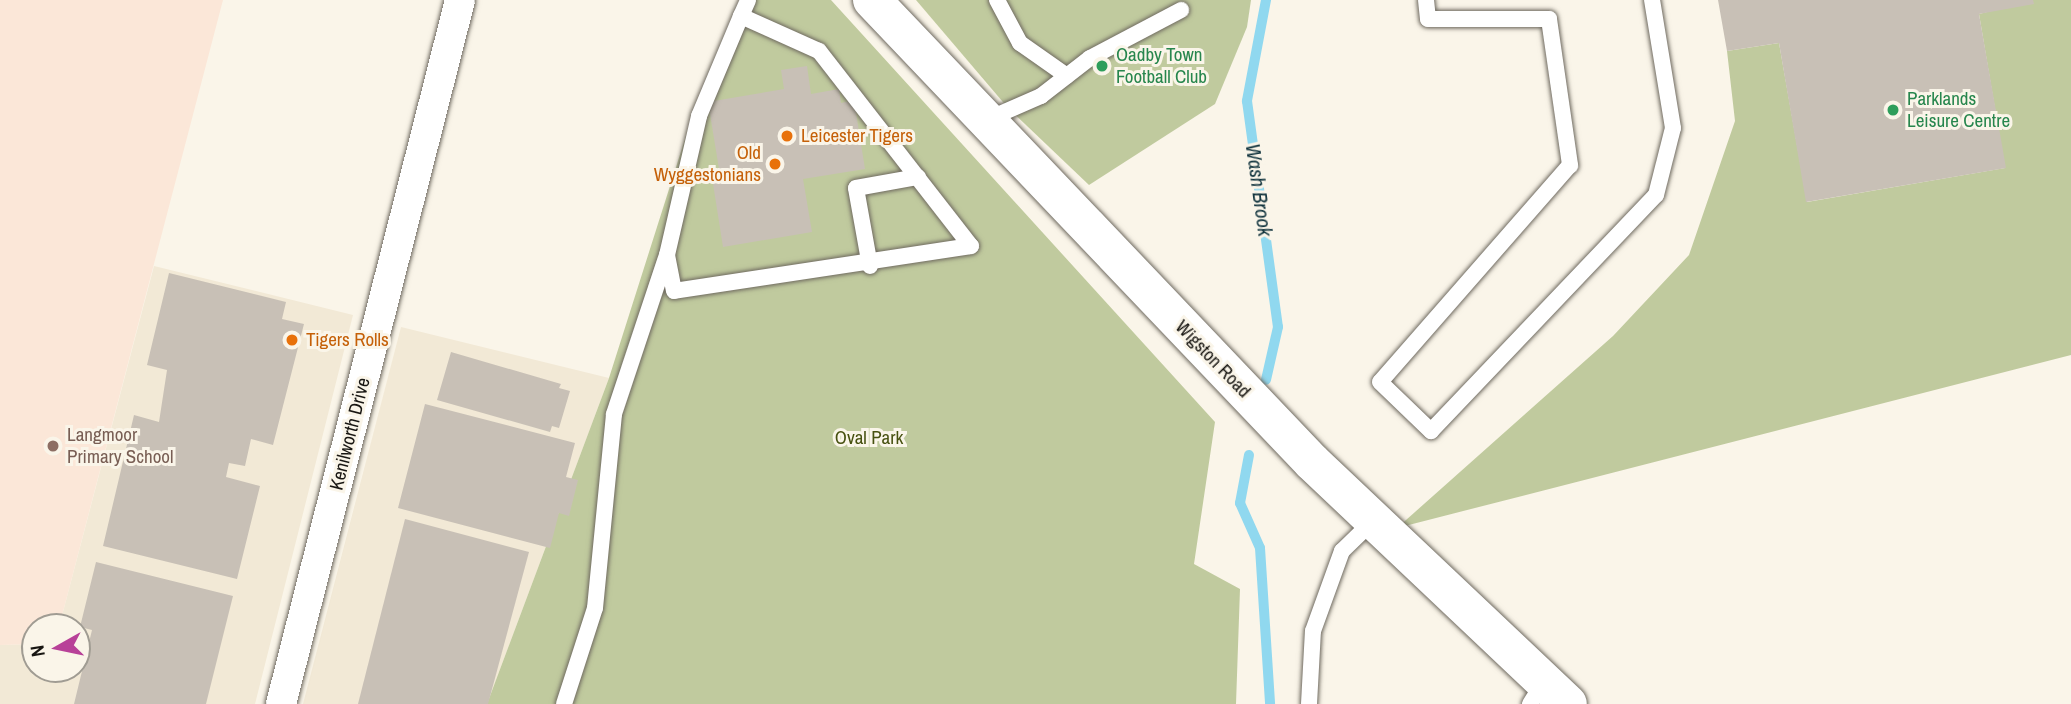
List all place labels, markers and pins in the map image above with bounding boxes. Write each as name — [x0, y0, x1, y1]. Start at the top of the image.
place label: Oadby Town Football Club — [1116, 44, 1207, 88]
marker: Oadby Town Football Club — [1094, 58, 1110, 74]
place label: Parklands Leisure Centre — [1907, 88, 2010, 132]
marker: Parklands Leisure Centre — [1885, 102, 1901, 118]
place label: Leicester Tigers — [801, 125, 913, 147]
marker: Leicester Tigers — [779, 128, 795, 144]
place label: Old Wyggestonians — [654, 142, 761, 186]
marker: Old Wyggestonians — [767, 156, 783, 172]
place label: Tigers Rolls — [306, 329, 389, 351]
marker: Tigers Rolls — [284, 332, 300, 348]
place label: Langmoor Primary School — [67, 424, 173, 468]
marker: Langmoor Primary School — [45, 438, 61, 454]

